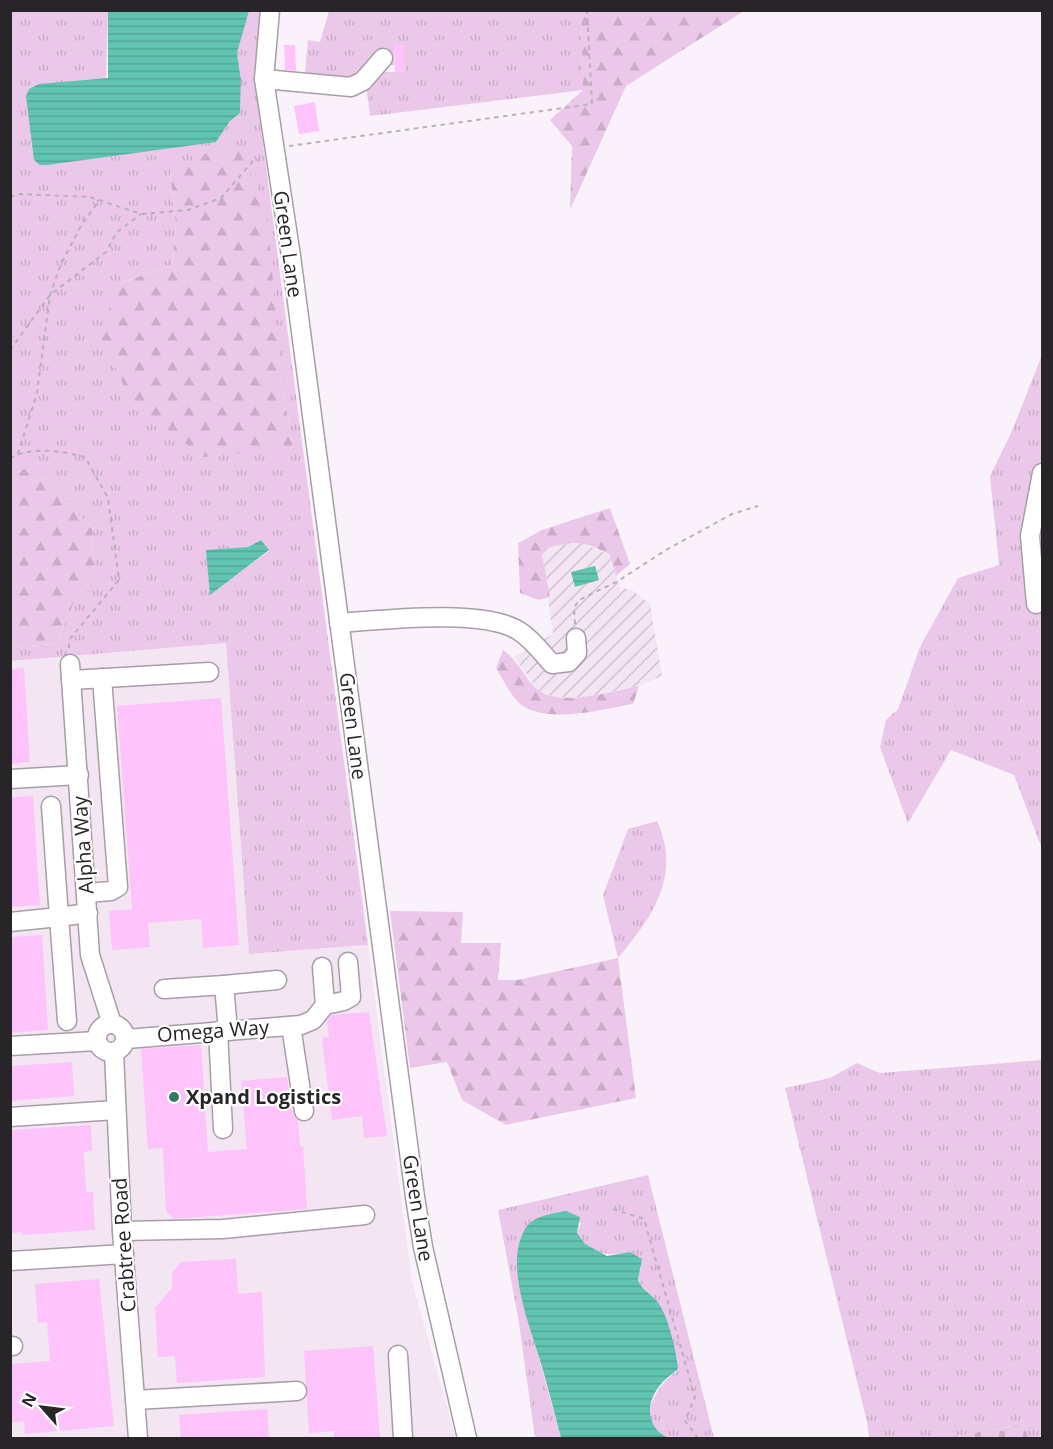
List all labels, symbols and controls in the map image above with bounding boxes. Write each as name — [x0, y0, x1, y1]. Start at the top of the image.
street label: Green Lane — [268, 189, 309, 299]
street label: Green Lane — [334, 671, 373, 781]
street label: Alpha Way — [66, 794, 99, 895]
street label: Omega Way — [156, 1013, 271, 1048]
place label: Xpand Logistics — [186, 1083, 341, 1110]
marker: Xpand Logistics — [167, 1090, 181, 1104]
street label: Green Lane — [397, 1153, 440, 1263]
street label: Crabtree Road — [105, 1177, 142, 1313]
north arrow — [12, 1377, 72, 1437]
text: N — [16, 1389, 42, 1411]

